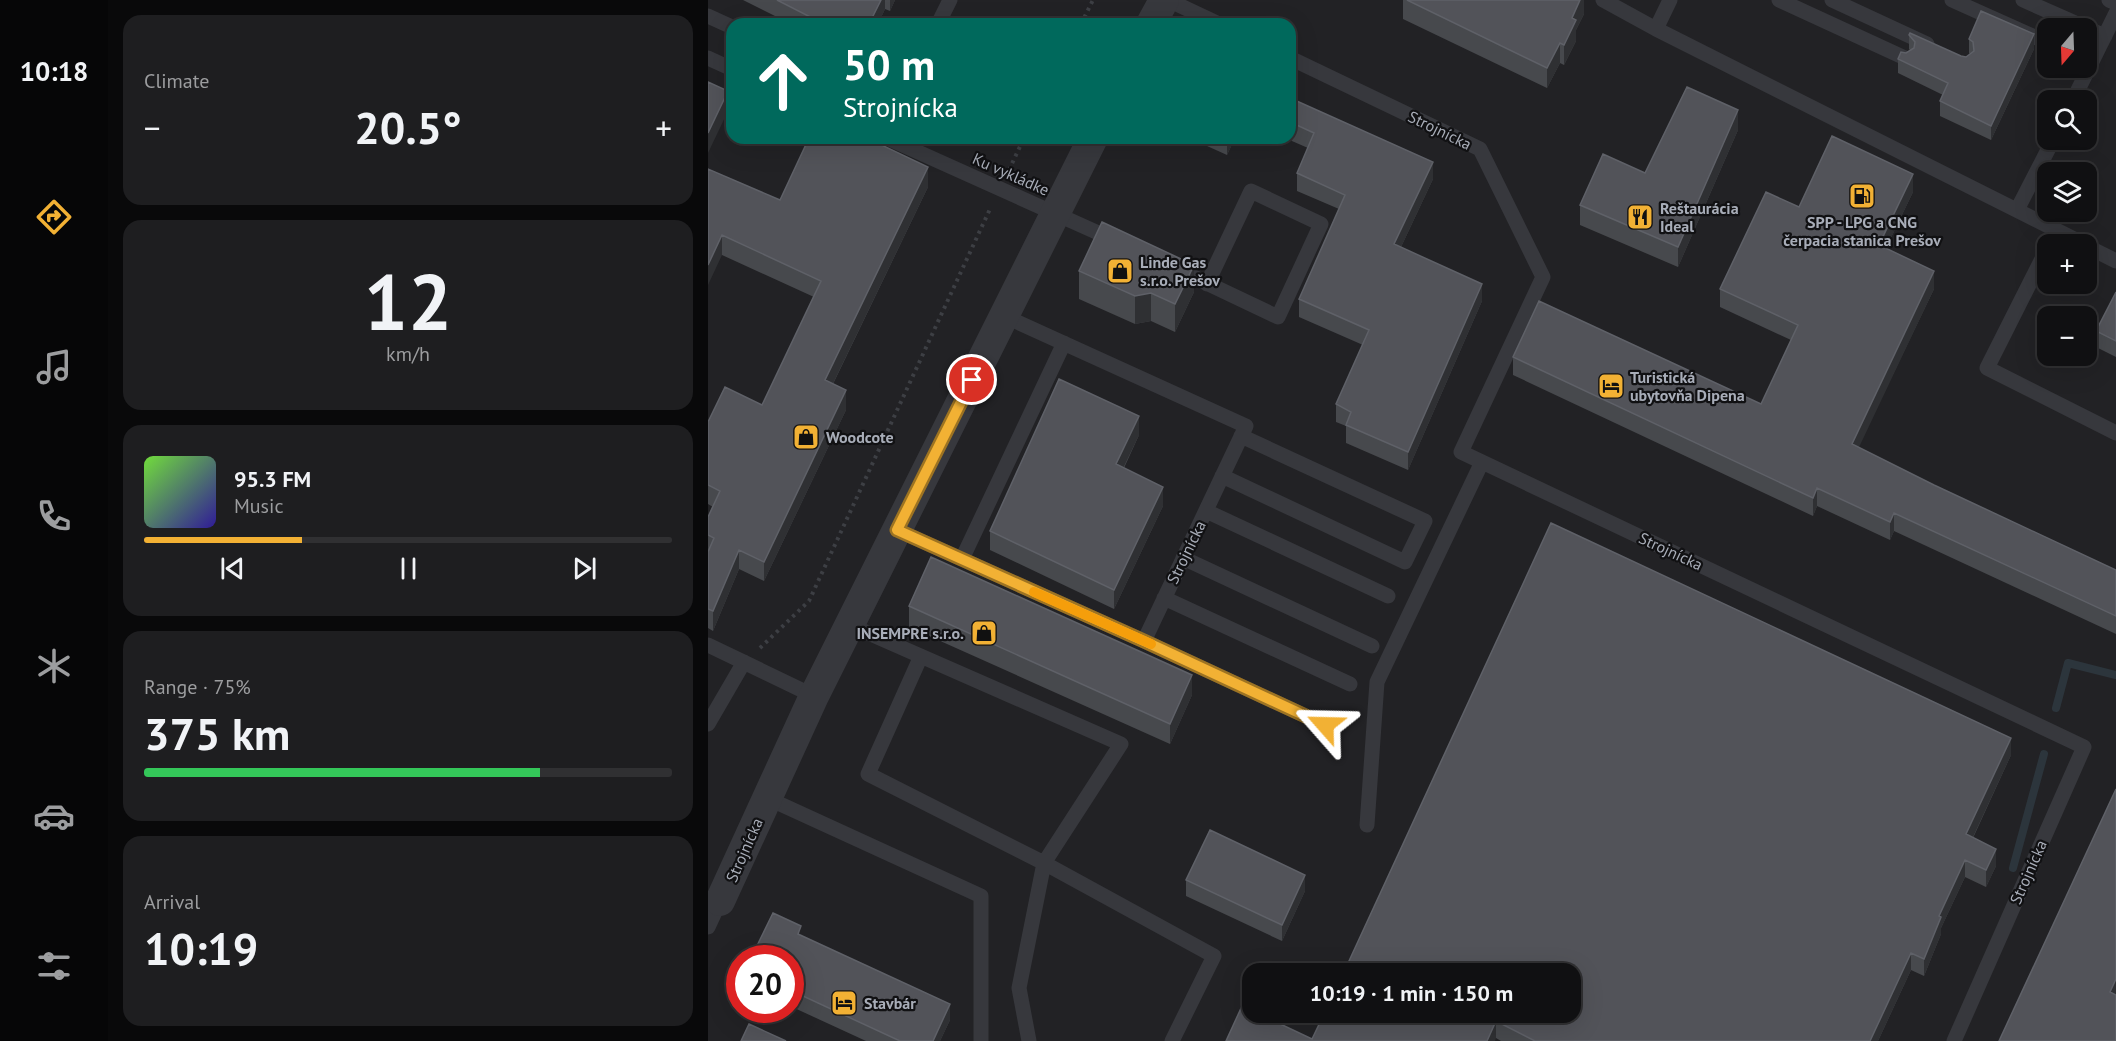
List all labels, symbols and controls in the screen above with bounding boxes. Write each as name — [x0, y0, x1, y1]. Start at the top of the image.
north arrow — [2037, 18, 2097, 78]
map controls — [2037, 18, 2097, 366]
text: 50 m — [843, 37, 935, 92]
icon: ahead — [744, 42, 822, 120]
text: 10:18 — [20, 54, 88, 88]
text: Climate — [144, 68, 210, 94]
text: Strojnícka — [843, 90, 958, 124]
button: search — [2037, 90, 2097, 150]
text: 20.5° — [354, 98, 462, 156]
text: − — [144, 106, 161, 149]
text: + — [655, 106, 672, 149]
street label: Strojnícka — [1405, 106, 1475, 154]
street label: Ku vykládke — [970, 148, 1052, 200]
button: layers — [2037, 162, 2097, 222]
fuel station icon: SPP - LPG a CNG čerpacia stanica Prešov — [1847, 181, 1877, 211]
icon: directions — [33, 196, 75, 238]
place label: Reštaurácia Ideal — [1660, 198, 1739, 236]
restaurant icon: Reštaurácia Ideal — [1625, 202, 1655, 232]
place label: SPP - LPG a CNG čerpacia stanica Prešov — [1783, 212, 1941, 250]
button: + — [2037, 234, 2097, 294]
text: 12 — [364, 251, 452, 352]
place label: Linde Gas s.r.o. Prešov — [1140, 252, 1220, 290]
shop icon: Linde Gas s.r.o. Prešov — [1105, 256, 1135, 286]
button: − — [2037, 306, 2097, 366]
text: km/h — [386, 341, 430, 367]
icon: music — [33, 346, 75, 388]
pin — [946, 354, 997, 405]
icon: arrive — [955, 363, 988, 396]
place label: Turistická ubytovňa Dipena — [1630, 367, 1745, 405]
hotel icon: Turistická ubytovňa Dipena — [1596, 371, 1626, 401]
shop icon: Woodcote — [791, 422, 821, 452]
place label: Woodcote — [826, 427, 894, 447]
text: 95.3 FM — [234, 465, 311, 493]
text: Music — [234, 493, 283, 519]
icon: phone — [33, 495, 75, 537]
street label: Strojnícka — [1162, 517, 1210, 587]
street label: Strojnícka — [1636, 528, 1706, 574]
icon: previous — [216, 552, 249, 585]
icon: pause — [392, 552, 425, 585]
icon: next — [568, 552, 601, 585]
shop icon: INSEMPRE s.r.o. — [969, 618, 999, 648]
place label: INSEMPRE s.r.o. — [856, 623, 964, 643]
icon: climate — [33, 645, 75, 687]
text: Range · 75% — [144, 674, 251, 700]
position arrow — [1293, 693, 1357, 757]
text: 375 km — [144, 704, 290, 762]
icon: car — [33, 795, 75, 837]
street label: Strojnícka — [721, 815, 767, 885]
street label: Strojnícka — [2005, 837, 2051, 907]
text: Arrival — [144, 889, 200, 915]
text: 10:19 — [144, 919, 258, 977]
icon: filters — [33, 945, 75, 987]
speed limit sign: 20 — [726, 945, 804, 1023]
text: 10:19 · 1 min · 150 m — [1310, 979, 1513, 1007]
hotel icon: Stavbár — [829, 988, 859, 1018]
place label: Stavbár — [864, 993, 916, 1013]

